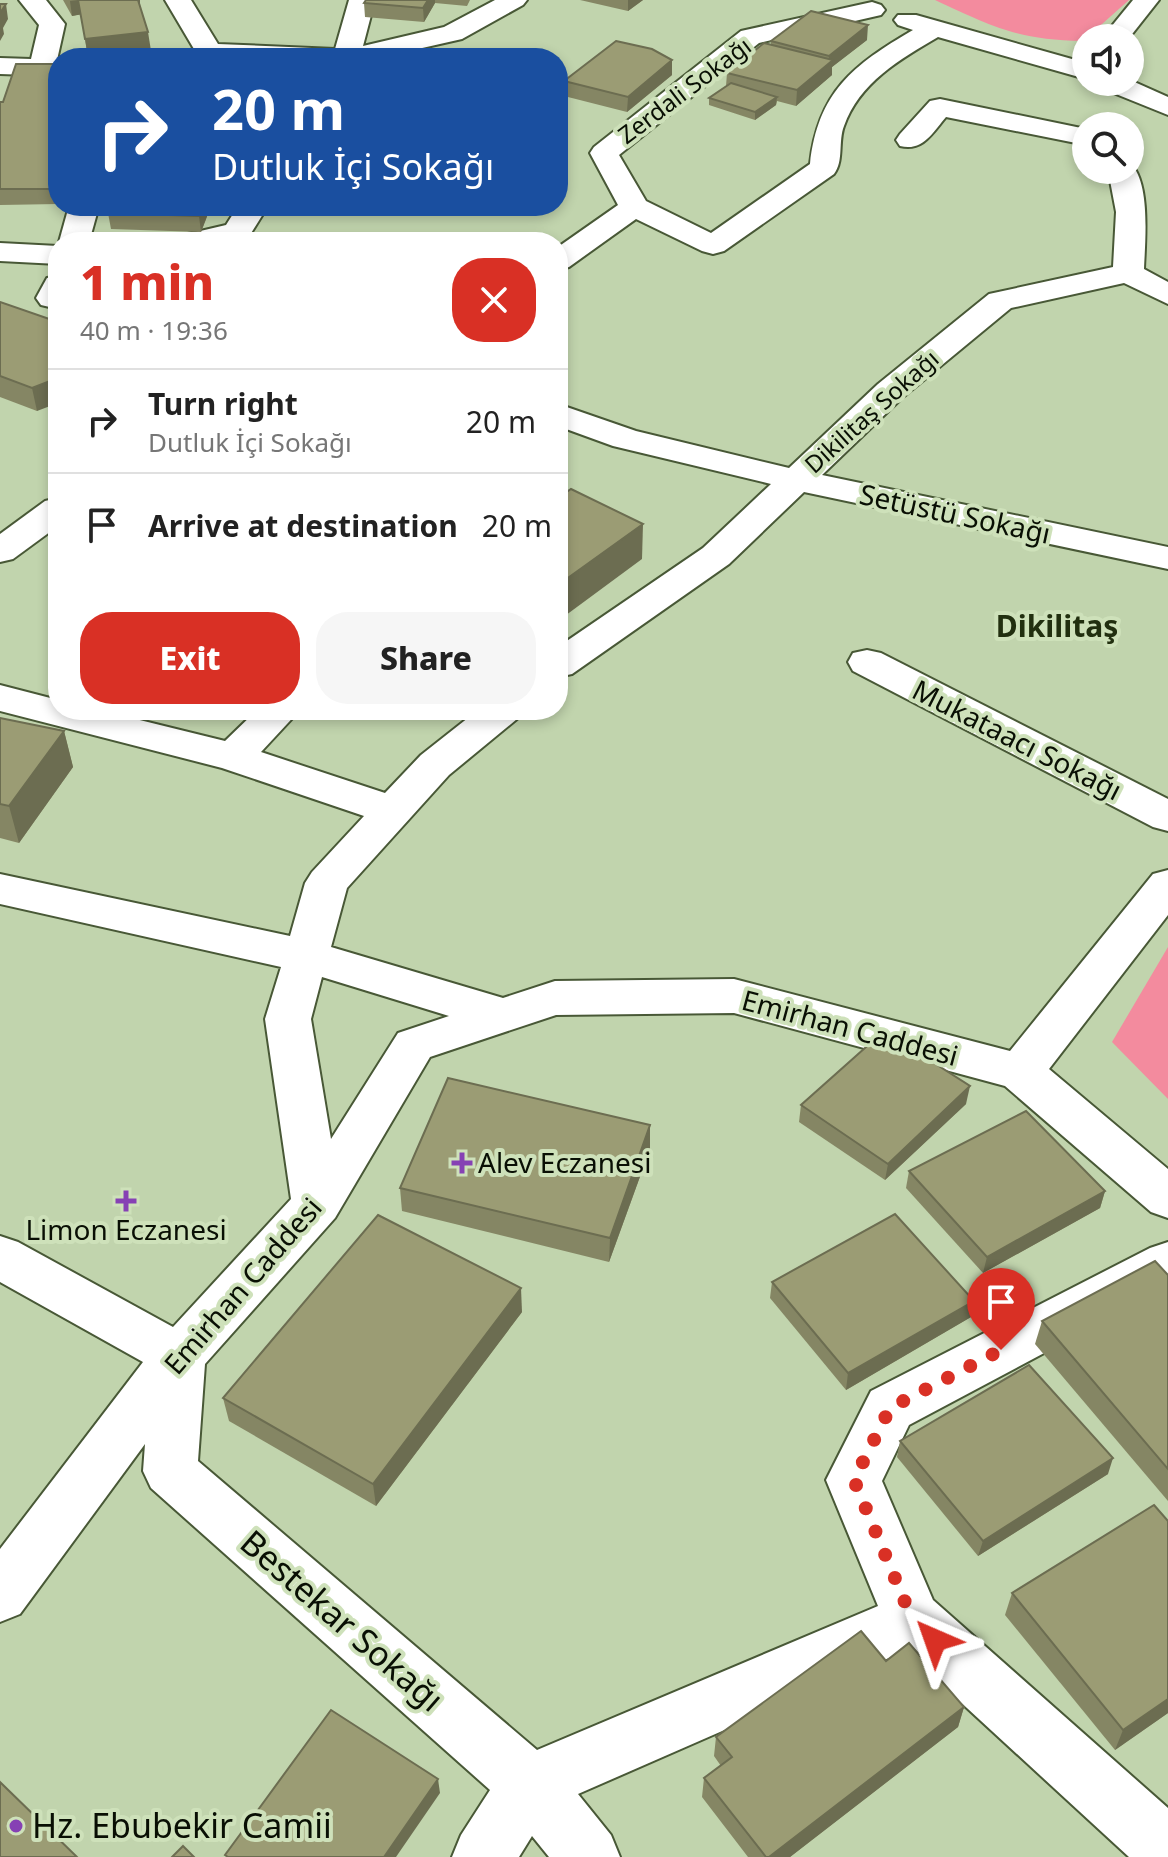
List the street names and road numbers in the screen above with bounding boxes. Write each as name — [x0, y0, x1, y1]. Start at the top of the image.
street label: Zerdali Sokağı — [611, 29, 757, 151]
street label: Dikilitaş Sokağı — [797, 342, 945, 480]
street label: Setüstü Sokağı — [856, 474, 1054, 552]
street label: Mukataacı Sokağı — [906, 670, 1129, 808]
street label: Emirhan Caddesi — [738, 980, 963, 1074]
street label: Emirhan Caddesi — [155, 1189, 330, 1382]
street label: Bestekar Sokağı — [231, 1519, 454, 1721]

